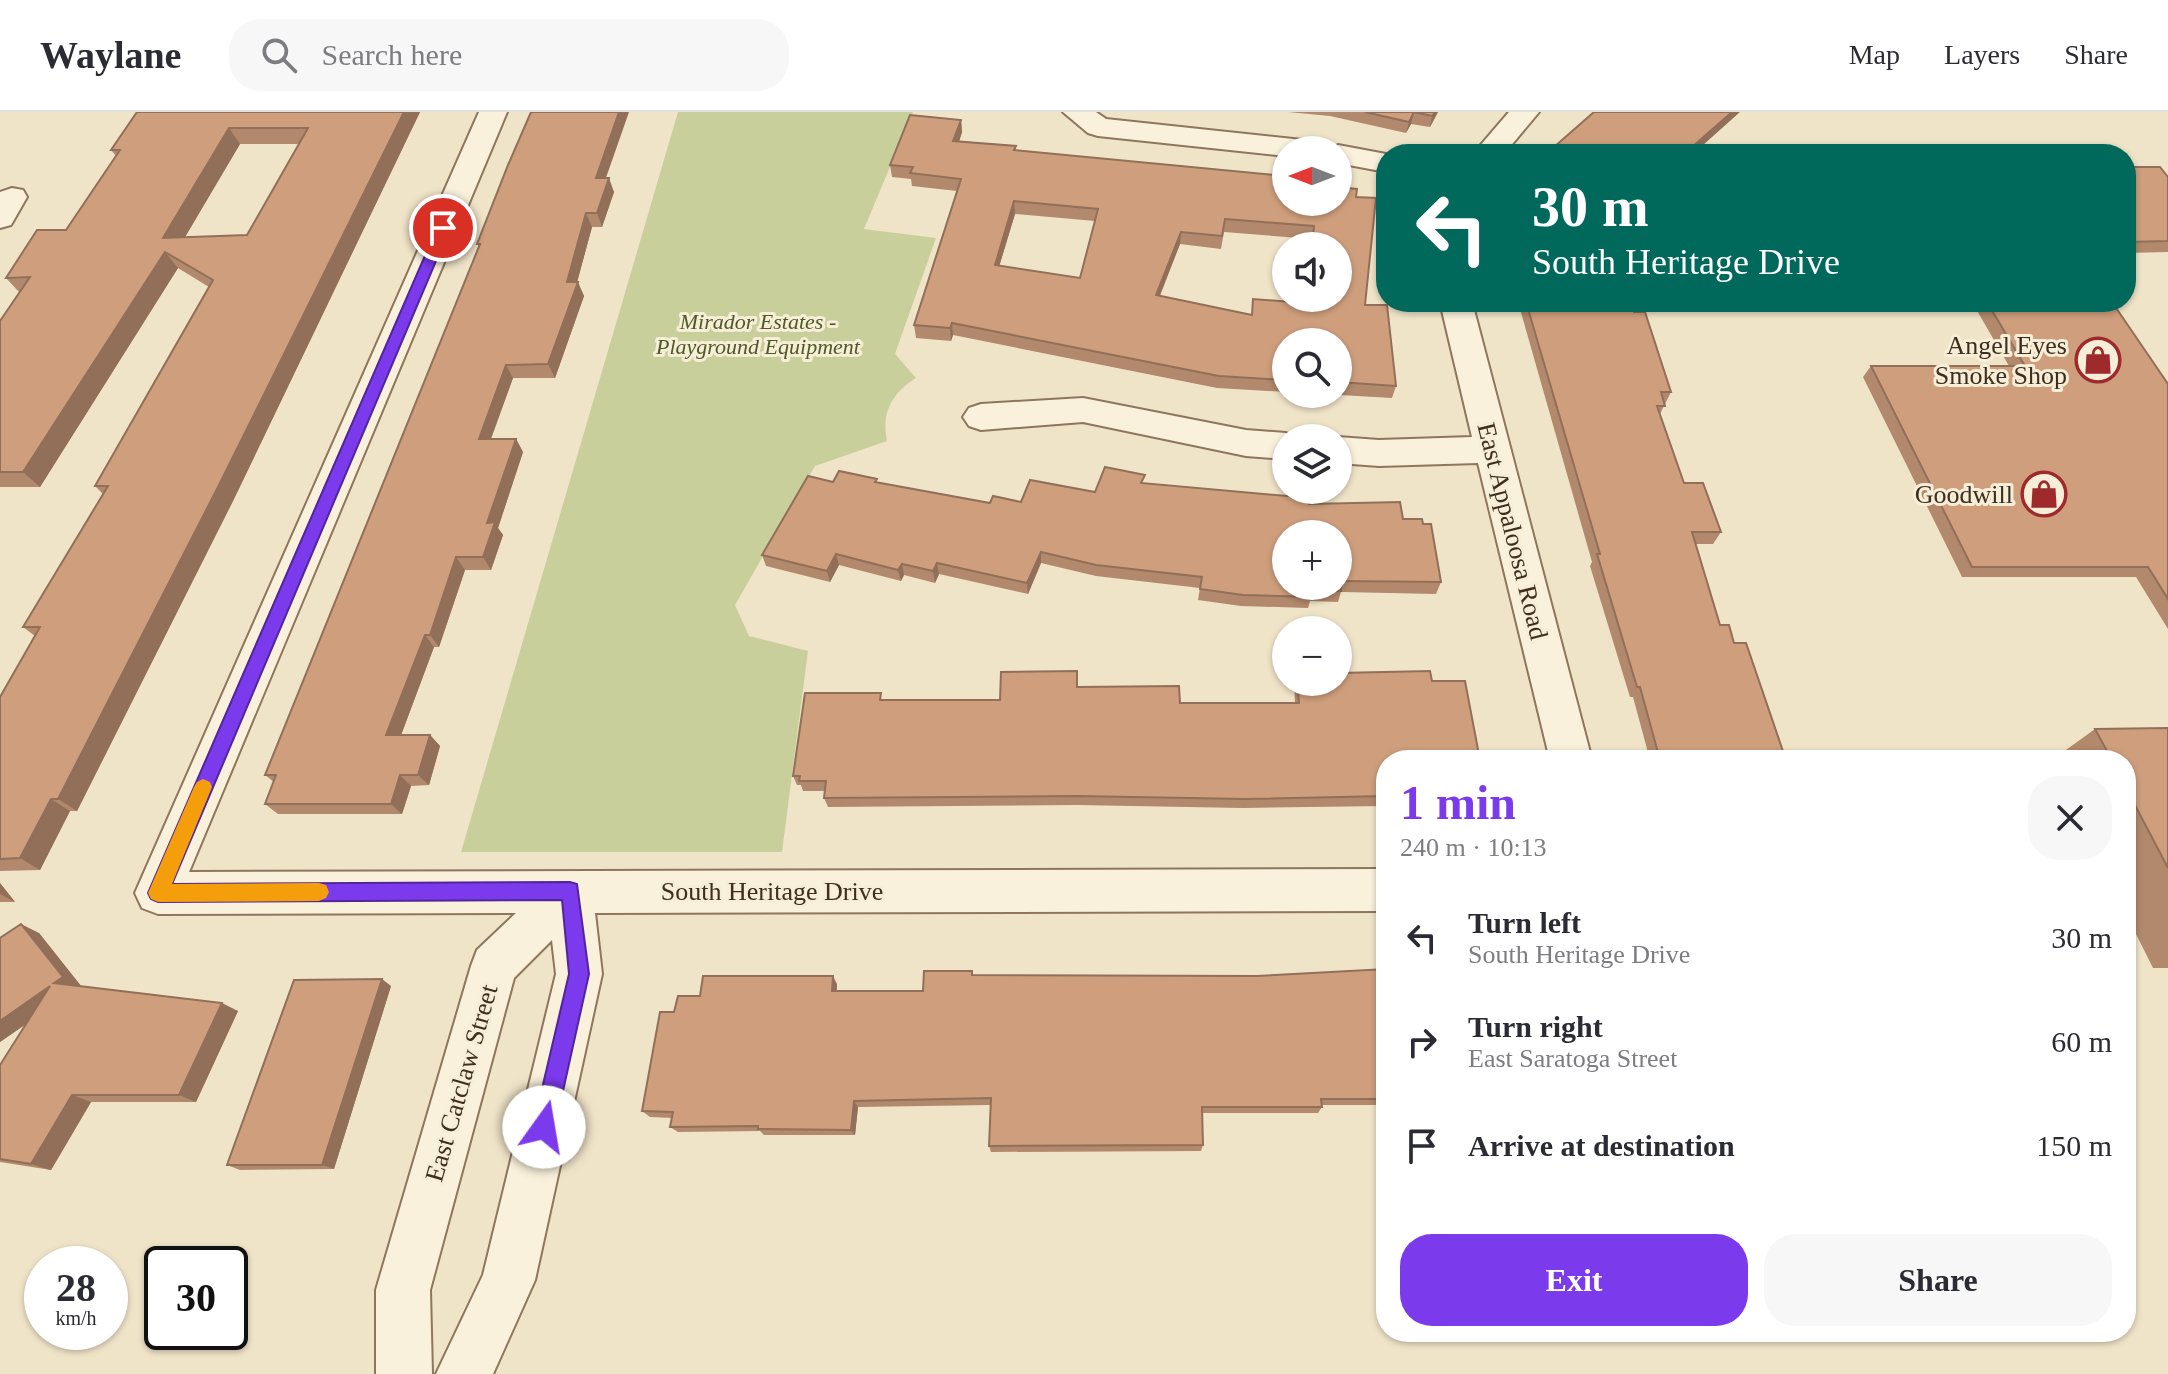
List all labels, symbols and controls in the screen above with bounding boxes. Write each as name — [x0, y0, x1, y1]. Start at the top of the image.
search box — [229, 19, 789, 91]
icon: search — [257, 33, 301, 77]
text: Waylane — [40, 34, 181, 76]
text: Search here — [321, 38, 462, 71]
text: Map — [1849, 39, 1900, 70]
text: Layers — [1944, 39, 2020, 70]
text: Share — [2064, 39, 2128, 70]
north arrow — [1272, 136, 1352, 216]
map controls — [1272, 136, 1352, 696]
icon: left — [1400, 176, 1504, 280]
text: 30 m — [1532, 176, 1649, 238]
pin — [409, 194, 477, 262]
icon: arrive — [421, 206, 465, 250]
button: sound — [1272, 232, 1352, 312]
text: South Heritage Drive — [1532, 242, 1840, 282]
park label: Mirador Estates - Playground Equipment — [655, 309, 861, 359]
button: search — [1272, 328, 1352, 408]
place label: Angel Eyes Smoke Shop — [1935, 331, 2067, 390]
shop icon: Angel Eyes Smoke Shop — [2074, 336, 2122, 384]
street label: East Appaloosa Road — [1472, 420, 1553, 643]
button: layers — [1272, 424, 1352, 504]
shop icon: Goodwill — [2020, 470, 2068, 518]
place label: Goodwill — [1915, 480, 2013, 509]
button: + — [1272, 520, 1352, 600]
button: − — [1272, 616, 1352, 696]
text: 1 min — [1400, 776, 1516, 829]
button: close — [2028, 776, 2112, 860]
text: 240 m · 10:13 — [1400, 833, 1547, 862]
street label: South Heritage Drive — [661, 877, 883, 906]
text: Turn left — [1468, 906, 1581, 939]
icon: left — [1400, 916, 1444, 960]
text: 30 m — [2051, 921, 2112, 954]
text: South Heritage Drive — [1468, 940, 1690, 969]
street label: East Catclaw Street — [419, 981, 504, 1185]
text: Turn right — [1468, 1010, 1603, 1043]
icon: right — [1400, 1020, 1444, 1064]
text: 60 m — [2051, 1025, 2112, 1058]
text: East Saratoga Street — [1468, 1044, 1677, 1073]
position arrow — [502, 1085, 586, 1169]
icon: arrive — [1400, 1124, 1444, 1168]
text: Arrive at destination — [1468, 1129, 1735, 1162]
text: 150 m — [2036, 1129, 2112, 1162]
button: Exit — [1400, 1234, 1748, 1326]
button: Share — [1764, 1234, 2112, 1326]
speed limit sign: 30 — [144, 1246, 248, 1350]
text: 28 — [56, 1265, 96, 1310]
text: km/h — [55, 1307, 97, 1329]

